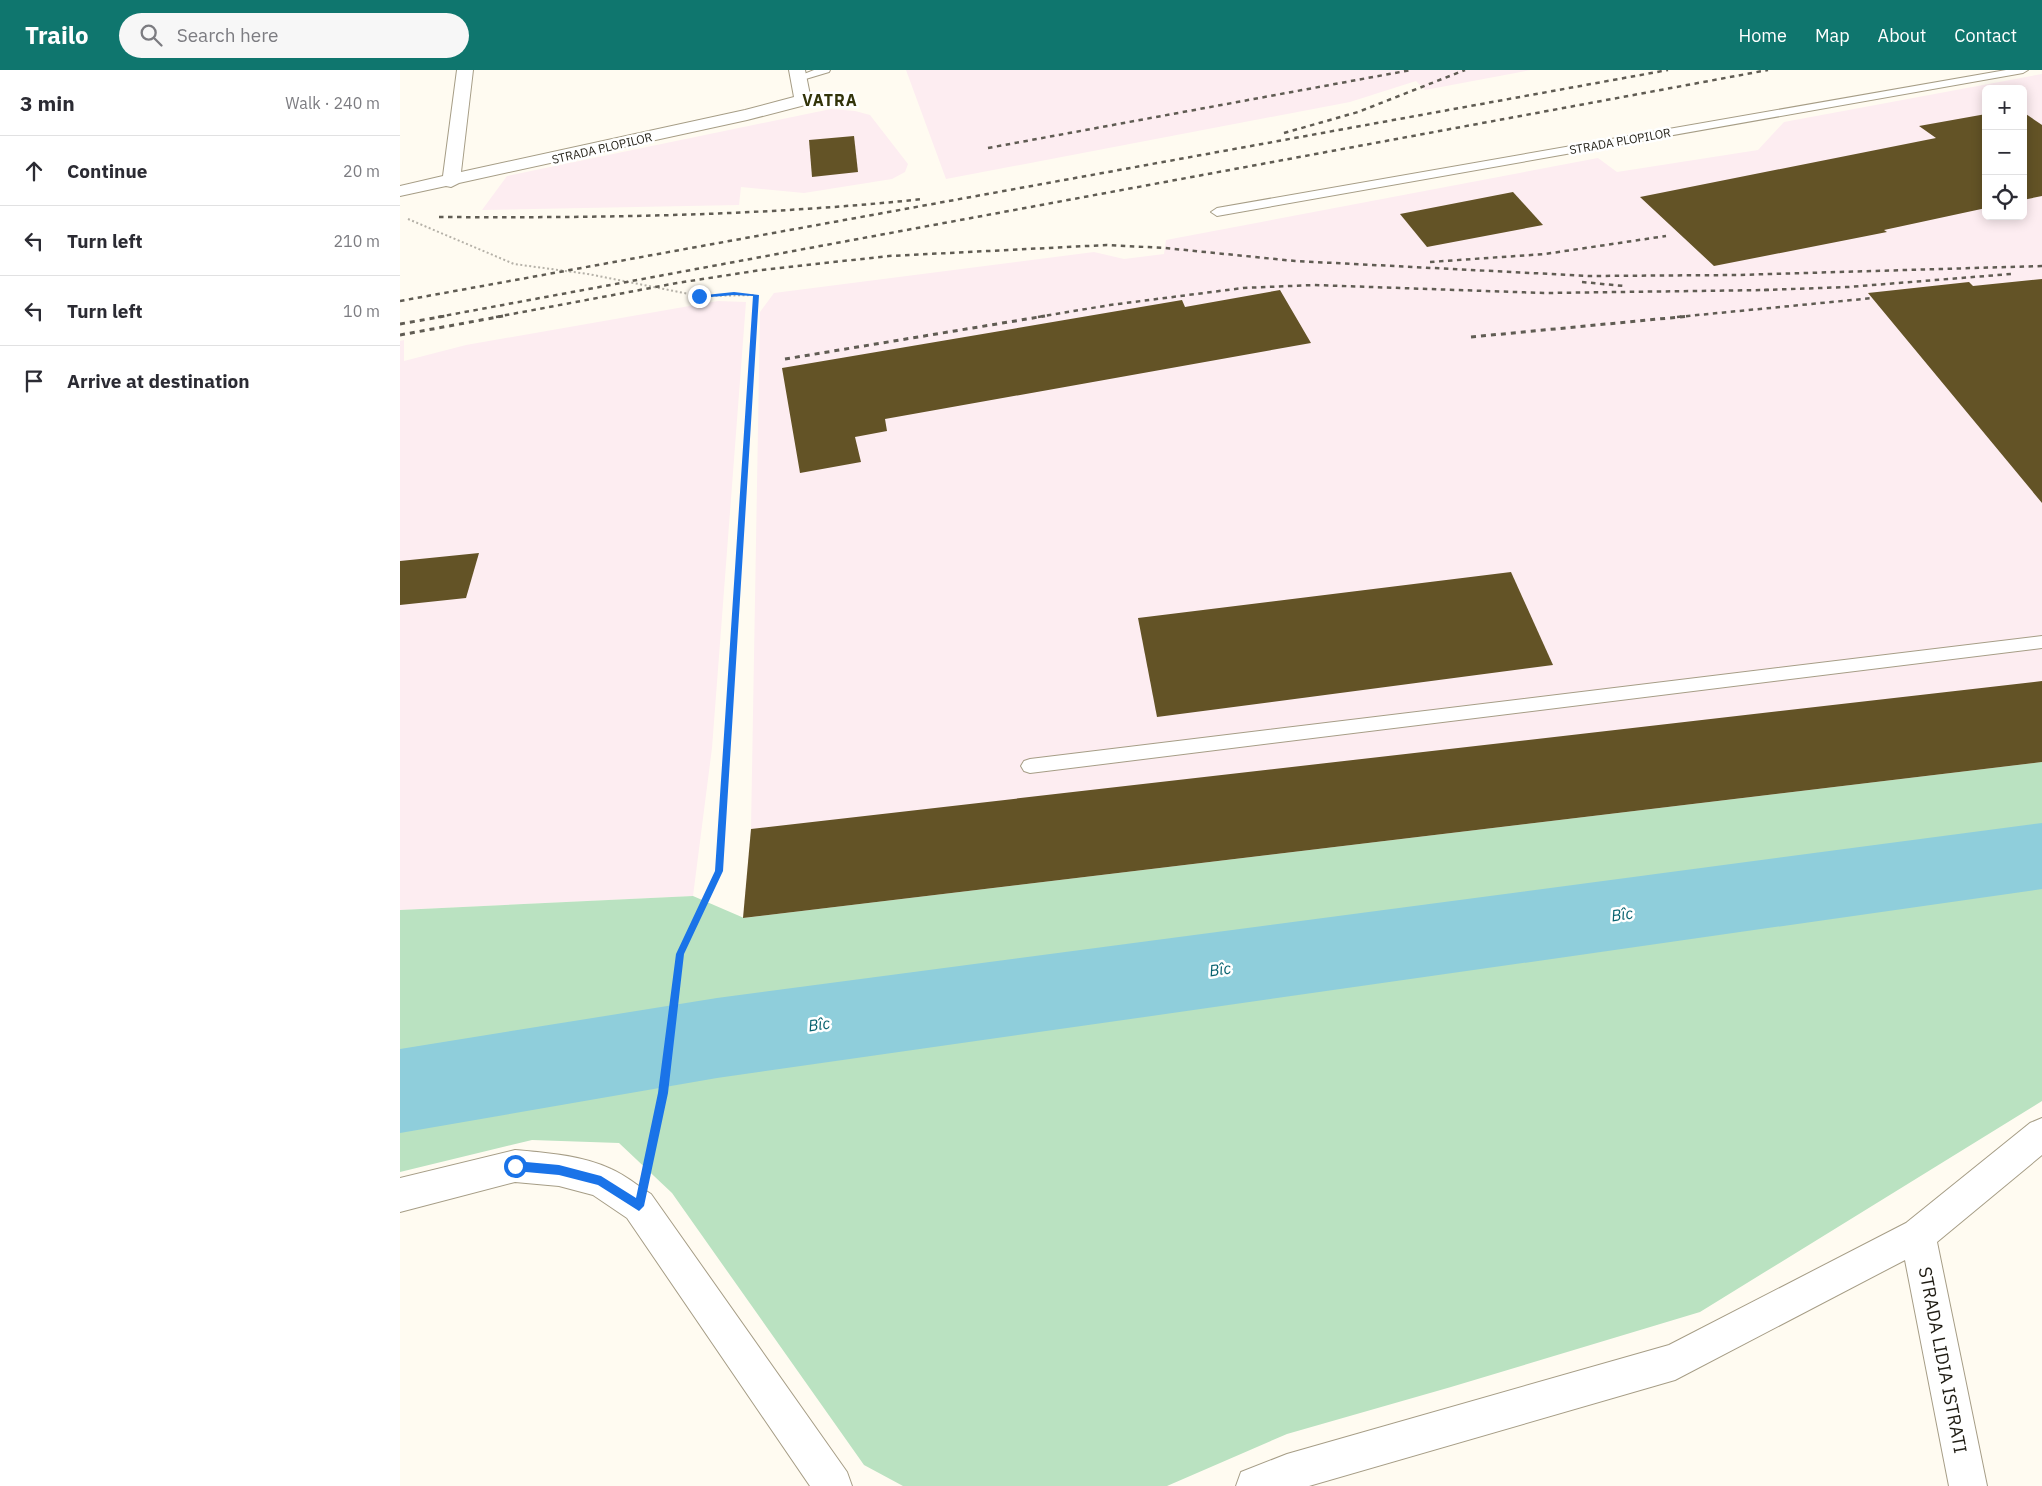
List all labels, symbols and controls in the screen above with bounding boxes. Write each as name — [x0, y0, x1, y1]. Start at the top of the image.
search box — [119, 13, 469, 58]
text: Trailo — [25, 19, 89, 51]
icon: search — [137, 21, 165, 49]
text: Search here — [177, 23, 278, 47]
text: Home — [1739, 24, 1787, 47]
text: Map — [1815, 24, 1850, 47]
text: About — [1878, 24, 1926, 47]
text: Contact — [1954, 24, 2017, 47]
map controls — [1982, 85, 2027, 220]
button: + — [1982, 85, 2027, 130]
text: 3 min — [20, 89, 75, 117]
district label: VATRA — [802, 90, 858, 110]
text: Walk · 240 m — [285, 93, 380, 113]
street label: STRADA PLOPILOR — [1568, 125, 1672, 157]
street label: STRADA PLOPILOR — [550, 129, 654, 167]
button: − — [1982, 130, 2027, 175]
icon: ahead — [20, 157, 48, 185]
text: Continue — [67, 159, 147, 183]
text: 20 m — [343, 161, 380, 181]
button: locate — [1982, 175, 2027, 220]
icon: left — [20, 227, 48, 255]
text: Turn left — [67, 229, 143, 253]
text: 210 m — [333, 231, 380, 251]
route end — [688, 285, 711, 308]
icon: left — [20, 297, 48, 325]
text: Turn left — [67, 299, 143, 323]
text: 10 m — [343, 301, 380, 321]
icon: arrive — [20, 367, 48, 395]
text: Arrive at destination — [67, 369, 250, 393]
water label: Bîc — [1610, 903, 1634, 925]
water label: Bîc — [1208, 958, 1232, 980]
water label: Bîc — [807, 1013, 831, 1035]
route start — [504, 1155, 527, 1178]
street label: STRADA LIDIA ISTRATI — [1914, 1265, 1972, 1455]

